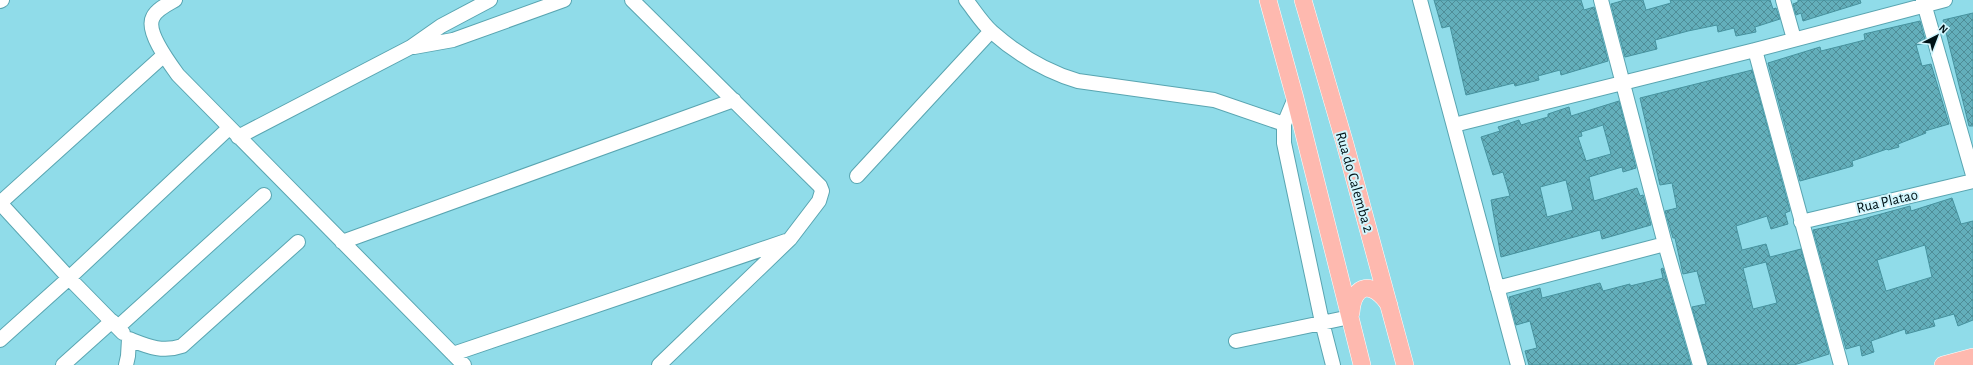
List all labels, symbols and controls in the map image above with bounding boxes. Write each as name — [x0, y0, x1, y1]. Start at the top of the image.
north arrow — [1917, 16, 1957, 56]
text: N — [1937, 22, 1950, 36]
street label: Rua do Calemba 2 — [1333, 130, 1376, 234]
street label: Rua Platao — [1855, 187, 1919, 216]

